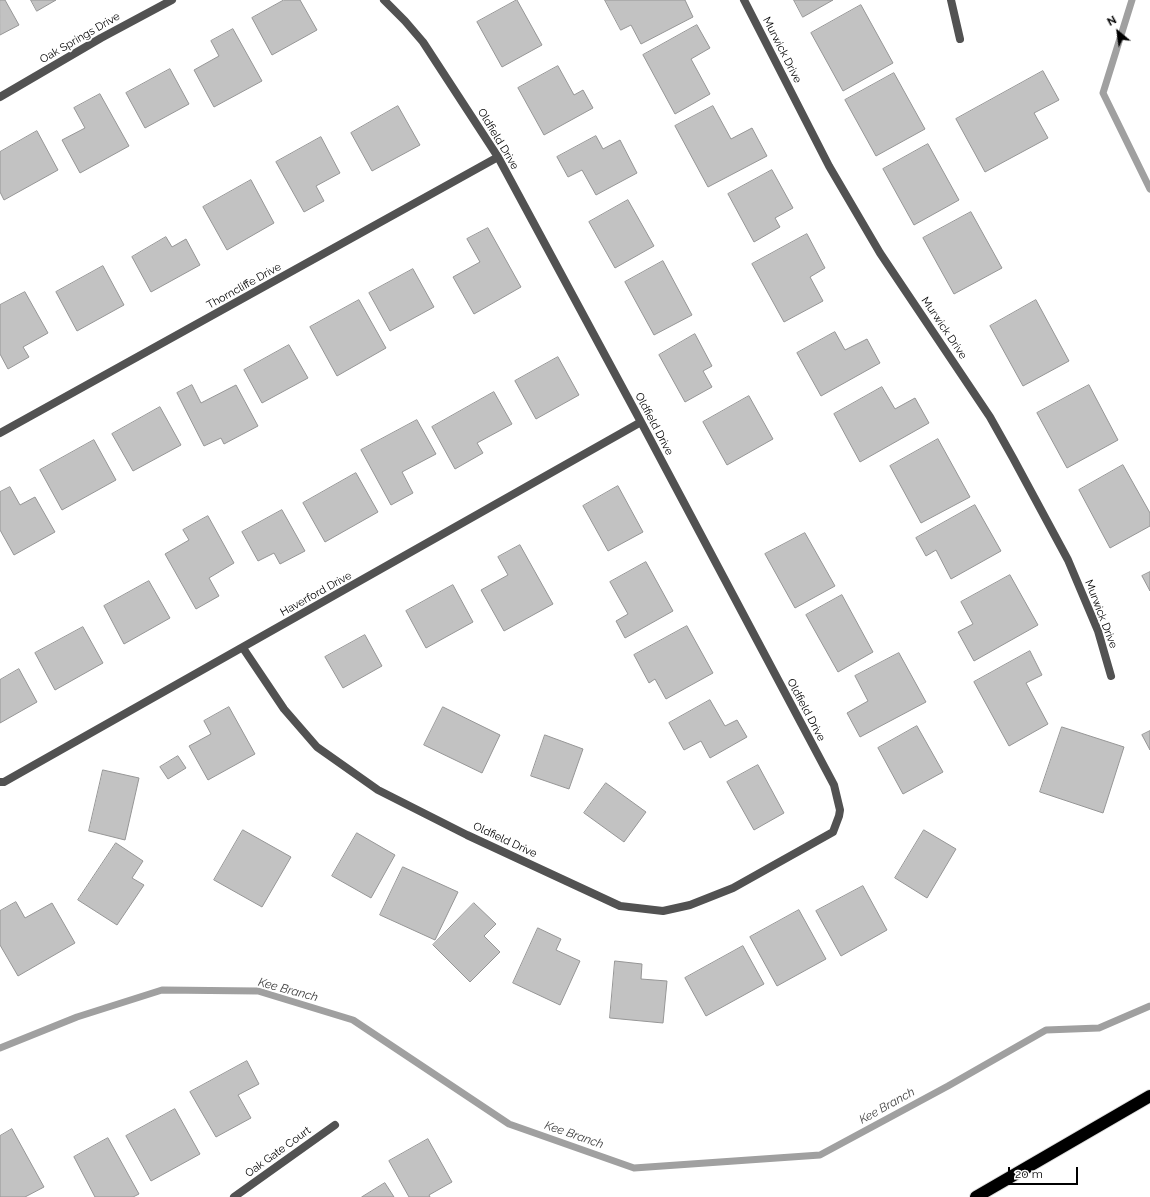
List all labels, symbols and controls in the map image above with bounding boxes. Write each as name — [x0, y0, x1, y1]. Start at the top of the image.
street label: Oak Springs Drive — [38, 10, 122, 66]
north arrow — [1098, 12, 1138, 52]
text: N — [1105, 13, 1119, 29]
street label: Murwick Drive — [760, 15, 804, 85]
street label: Oldfield Drive — [475, 106, 521, 172]
street label: Thorncliffe Drive — [204, 260, 284, 312]
street label: Murwick Drive — [918, 294, 970, 362]
street label: Oldfield Drive — [632, 390, 676, 458]
street label: Haverford Drive — [278, 569, 354, 619]
street label: Murwick Drive — [1082, 578, 1120, 650]
street label: Oldfield Drive — [784, 676, 828, 744]
street label: Oldfield Drive — [471, 819, 539, 861]
water label: Kee Branch — [256, 975, 320, 1005]
water label: Kee Branch — [857, 1085, 917, 1127]
water label: Kee Branch — [543, 1118, 605, 1152]
street label: Oak Gate Court — [243, 1124, 313, 1180]
scale bar — [1010, 1159, 1080, 1185]
text: 20 m — [1015, 1167, 1043, 1181]

